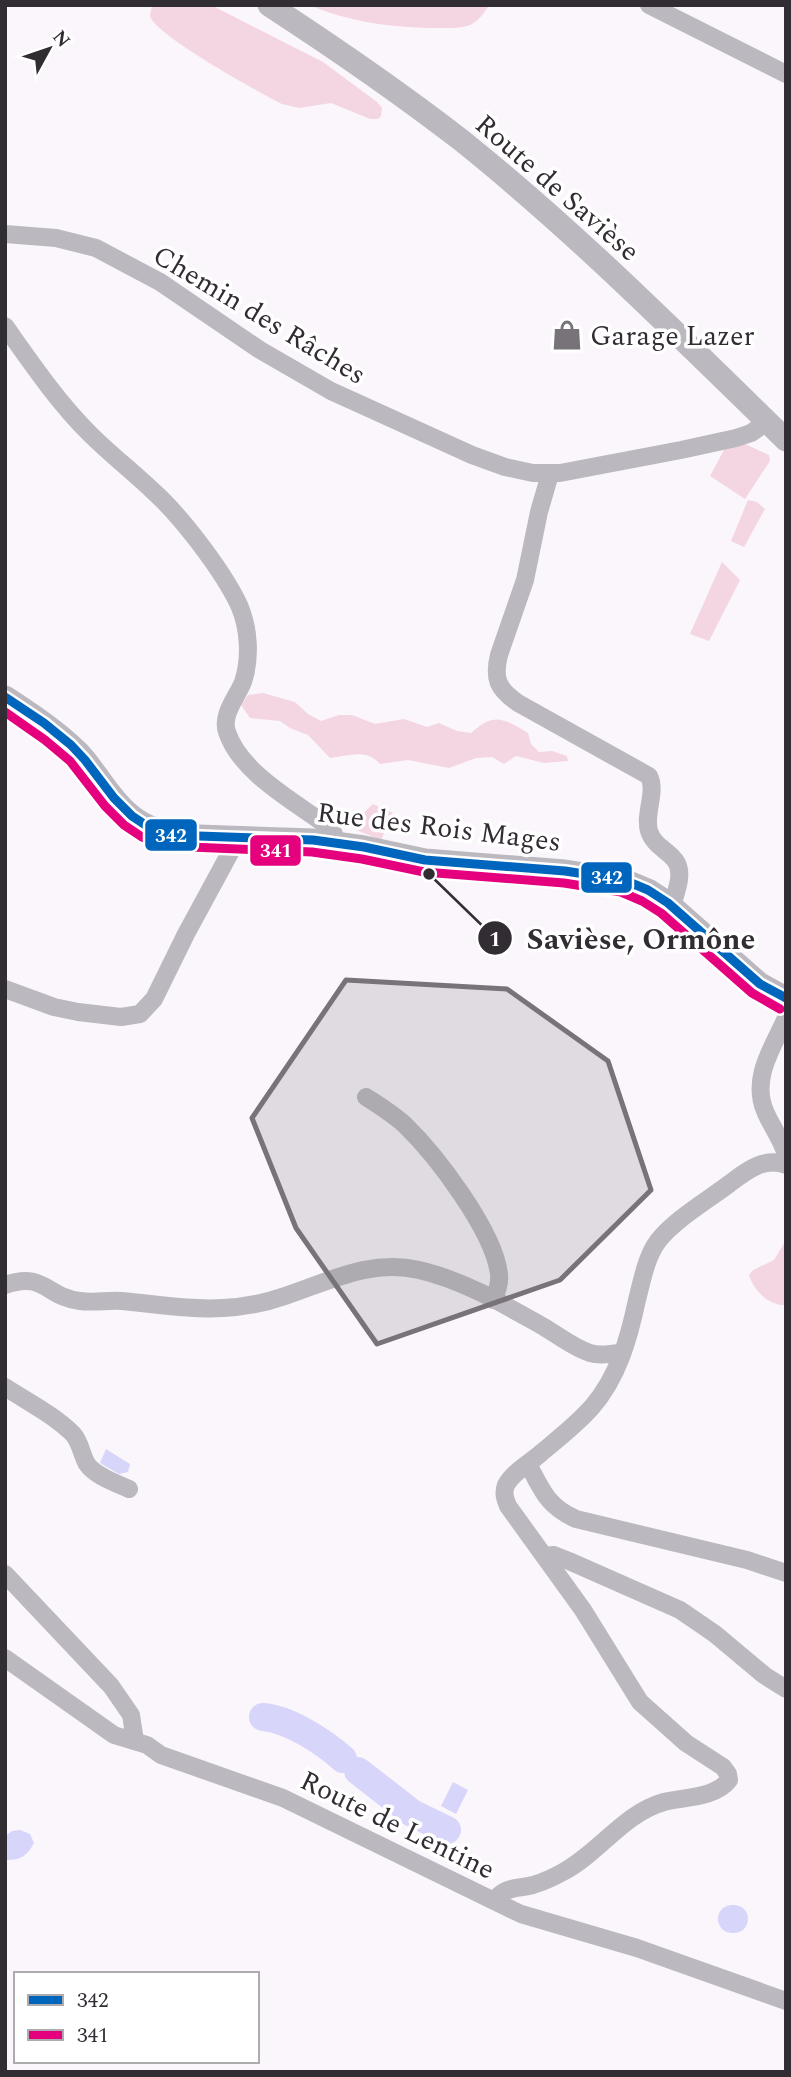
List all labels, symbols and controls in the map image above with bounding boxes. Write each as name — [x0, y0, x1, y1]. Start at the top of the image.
north arrow — [14, 14, 84, 84]
text: N — [45, 24, 77, 54]
street label: Route de Savièse — [465, 104, 649, 272]
street label: Chemin des Râches — [144, 234, 374, 396]
place label: Garage Lazer — [590, 315, 755, 358]
shop icon: Garage Lazer — [550, 318, 584, 352]
street label: Rue des Rois Mages — [314, 791, 563, 864]
line badge: 342 — [144, 818, 198, 852]
text: 342 — [155, 822, 187, 851]
line badge: 341 — [249, 834, 302, 867]
text: 341 — [260, 837, 292, 866]
line badge: 342 — [580, 861, 633, 894]
text: 342 — [591, 864, 623, 893]
callout: Savièse, Ormône — [477, 913, 769, 964]
text: Savièse, Ormône — [527, 917, 756, 963]
text: 1 — [489, 924, 501, 956]
street label: Route de Lentine — [293, 1760, 502, 1891]
legend — [14, 1972, 259, 2063]
text: 342 — [77, 1985, 109, 2017]
text: 341 — [77, 2020, 109, 2052]

